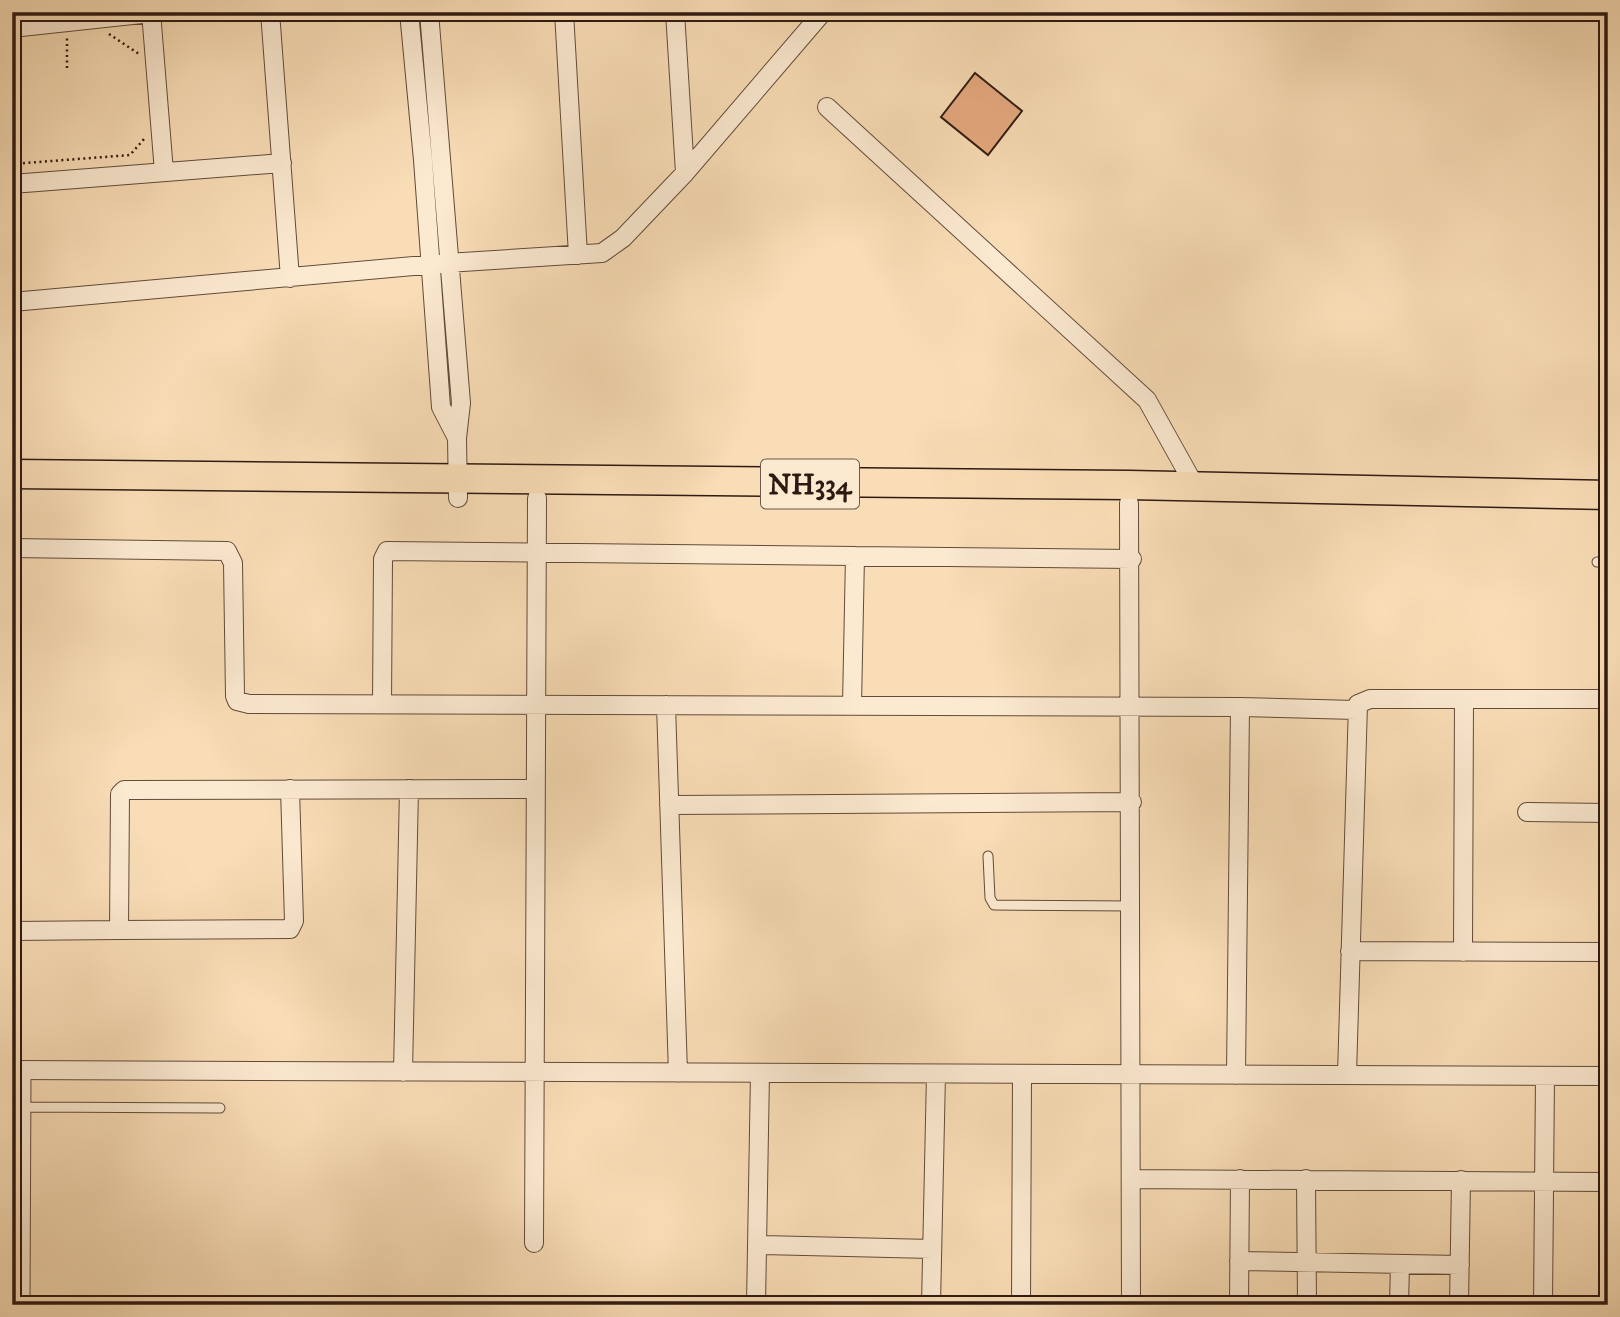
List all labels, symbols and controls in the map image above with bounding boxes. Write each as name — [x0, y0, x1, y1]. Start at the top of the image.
road number: NH334 — [761, 460, 859, 508]

